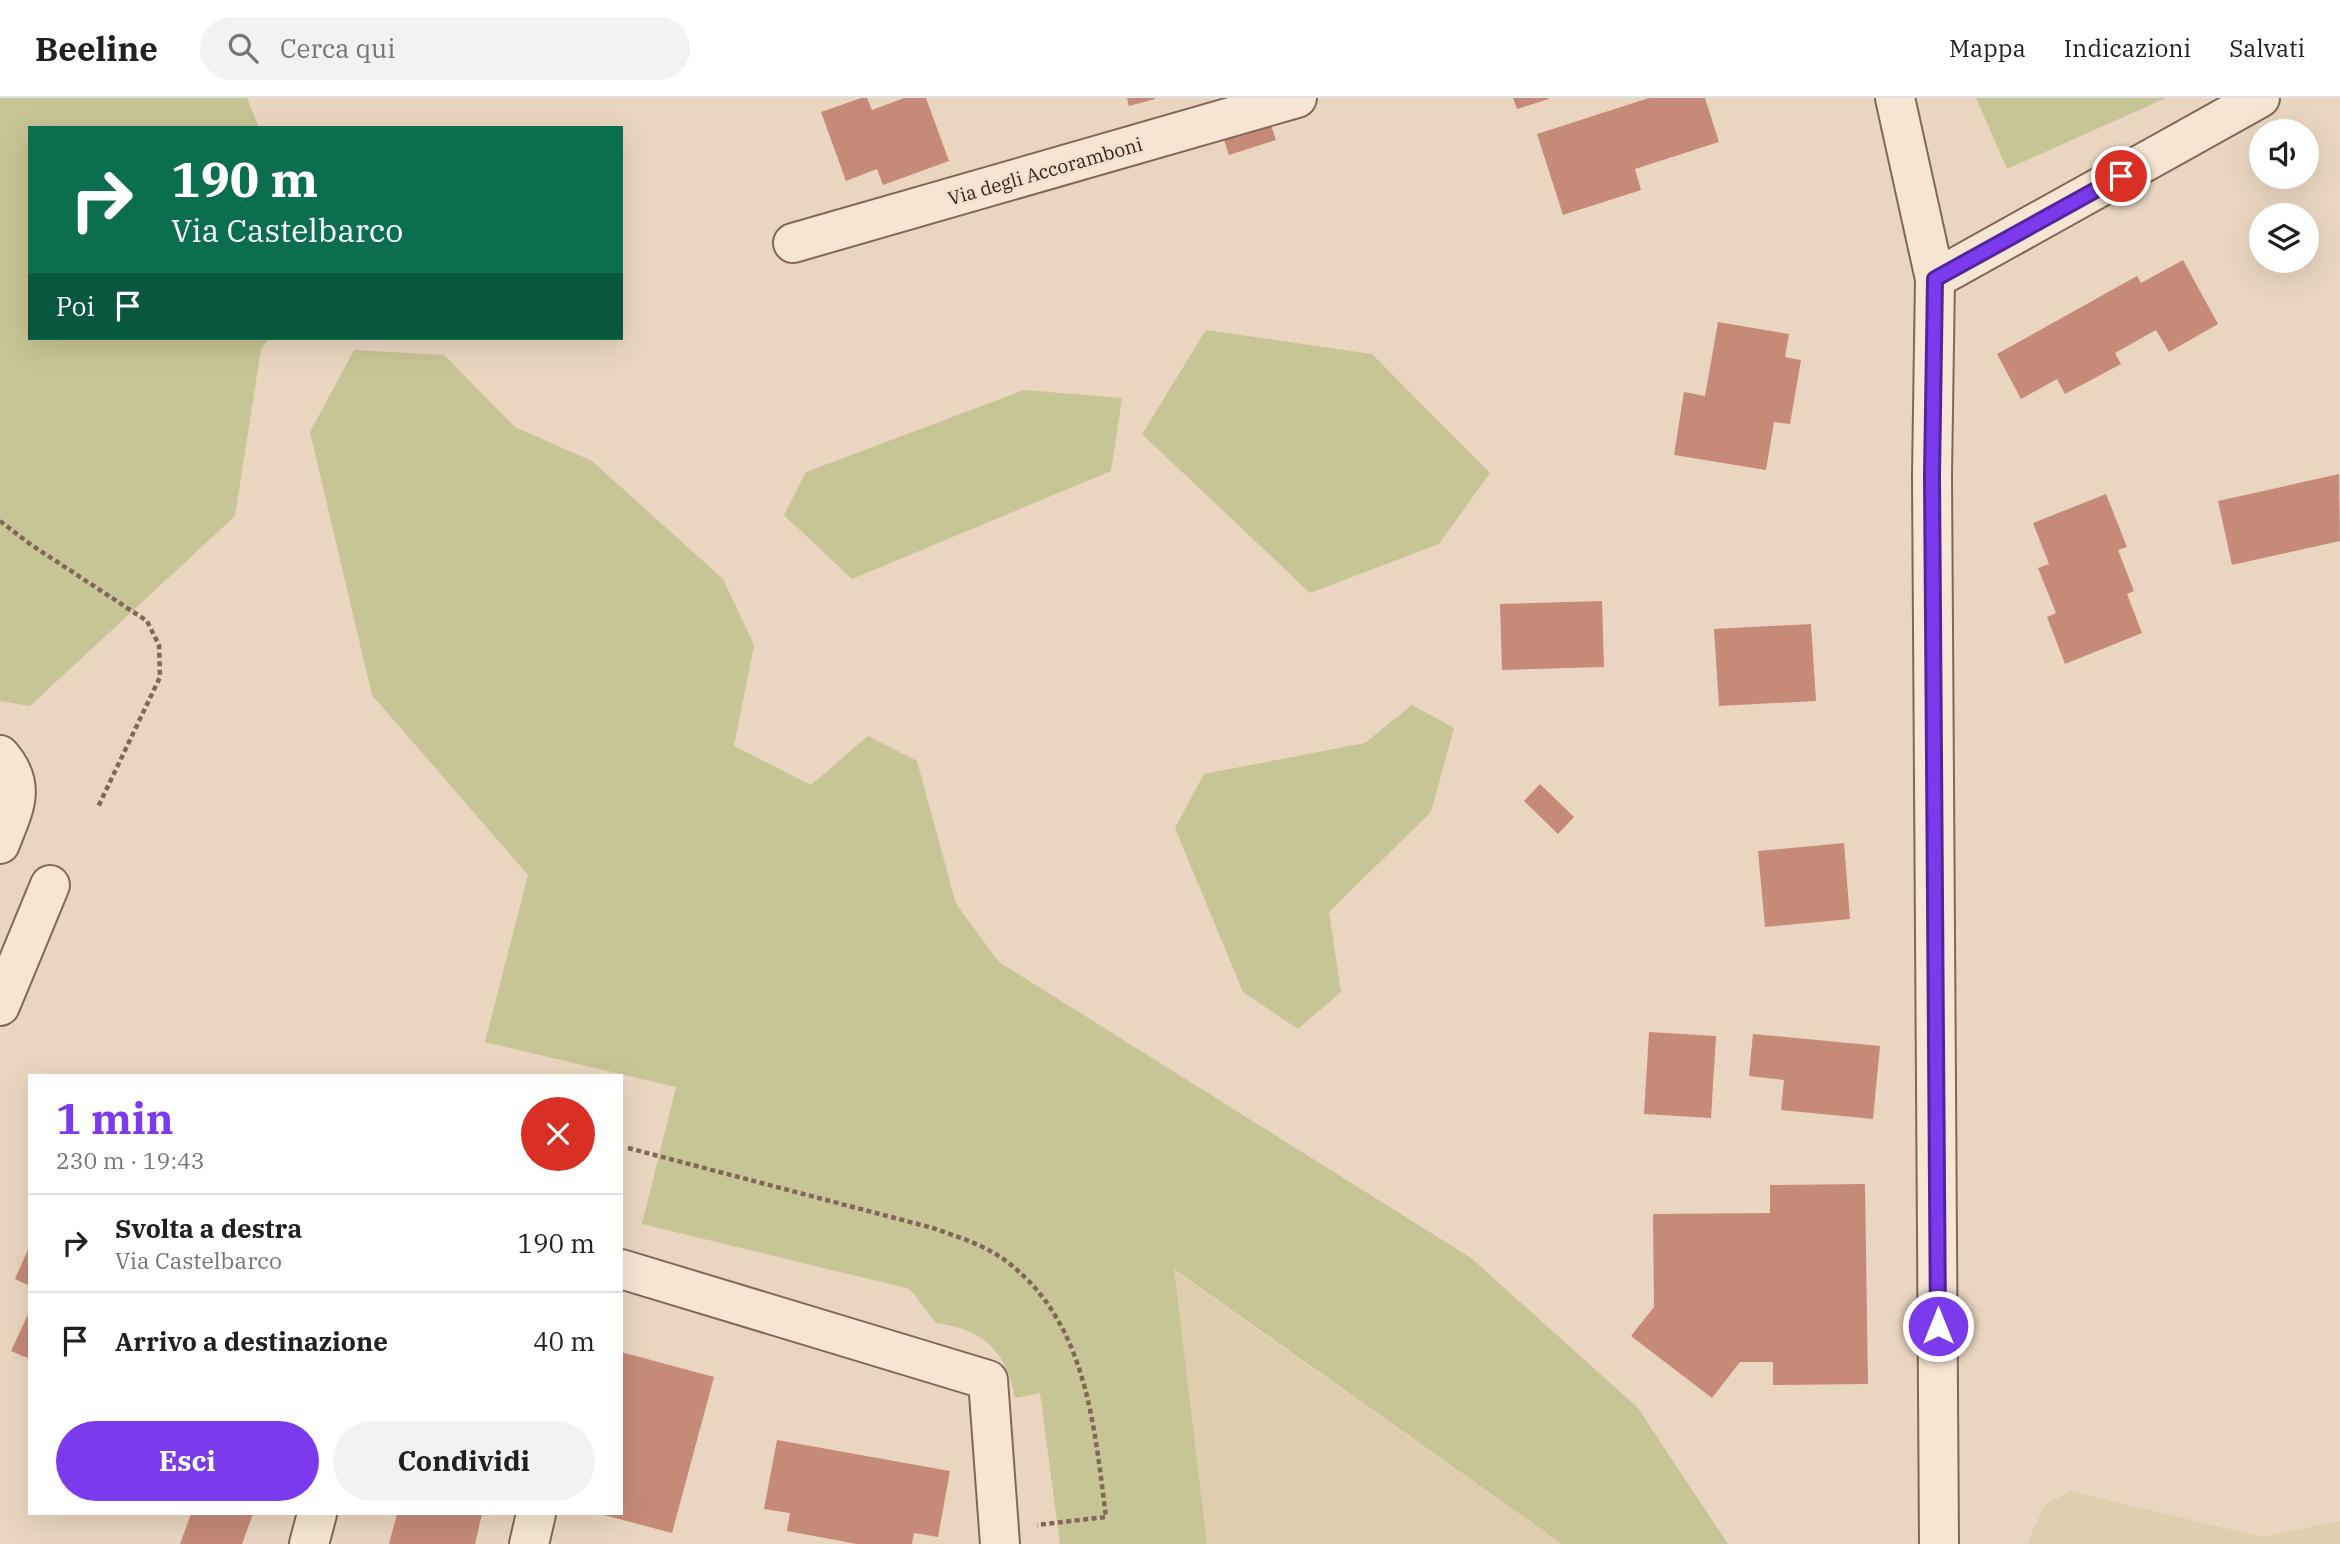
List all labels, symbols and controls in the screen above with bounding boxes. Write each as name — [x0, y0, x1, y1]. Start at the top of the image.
search box — [200, 17, 690, 80]
text: Beeline — [35, 27, 158, 70]
icon: search — [224, 29, 262, 67]
text: Cerca qui — [280, 31, 395, 65]
text: Mappa — [1949, 32, 2026, 64]
text: Indicazioni — [2064, 32, 2191, 64]
text: Salvati — [2229, 32, 2305, 64]
map controls — [2249, 119, 2319, 273]
button: sound — [2249, 119, 2319, 189]
street label: Via degli Accoramboni — [945, 132, 1145, 210]
pin — [2091, 146, 2151, 206]
text: 190 m — [171, 147, 318, 210]
icon: right — [56, 154, 147, 245]
icon: arrive — [2102, 157, 2140, 195]
button: layers — [2249, 203, 2319, 273]
text: Via Castelbarco — [171, 209, 403, 251]
icon: arrive — [109, 287, 147, 325]
text: Poi — [56, 289, 95, 323]
text: 1 min — [56, 1091, 174, 1146]
button: close — [521, 1097, 595, 1171]
text: 230 m · 19:43 — [56, 1145, 205, 1175]
text: Svolta a destra — [115, 1211, 302, 1245]
icon: right — [56, 1224, 94, 1262]
text: 190 m — [517, 1226, 595, 1260]
text: Via Castelbarco — [115, 1245, 282, 1275]
position arrow — [1901, 1289, 1975, 1363]
icon: arrive — [56, 1322, 94, 1360]
text: Arrivo a destinazione — [115, 1324, 388, 1358]
text: 40 m — [533, 1324, 595, 1358]
button: Esci — [56, 1421, 319, 1501]
button: Condividi — [333, 1421, 595, 1501]

